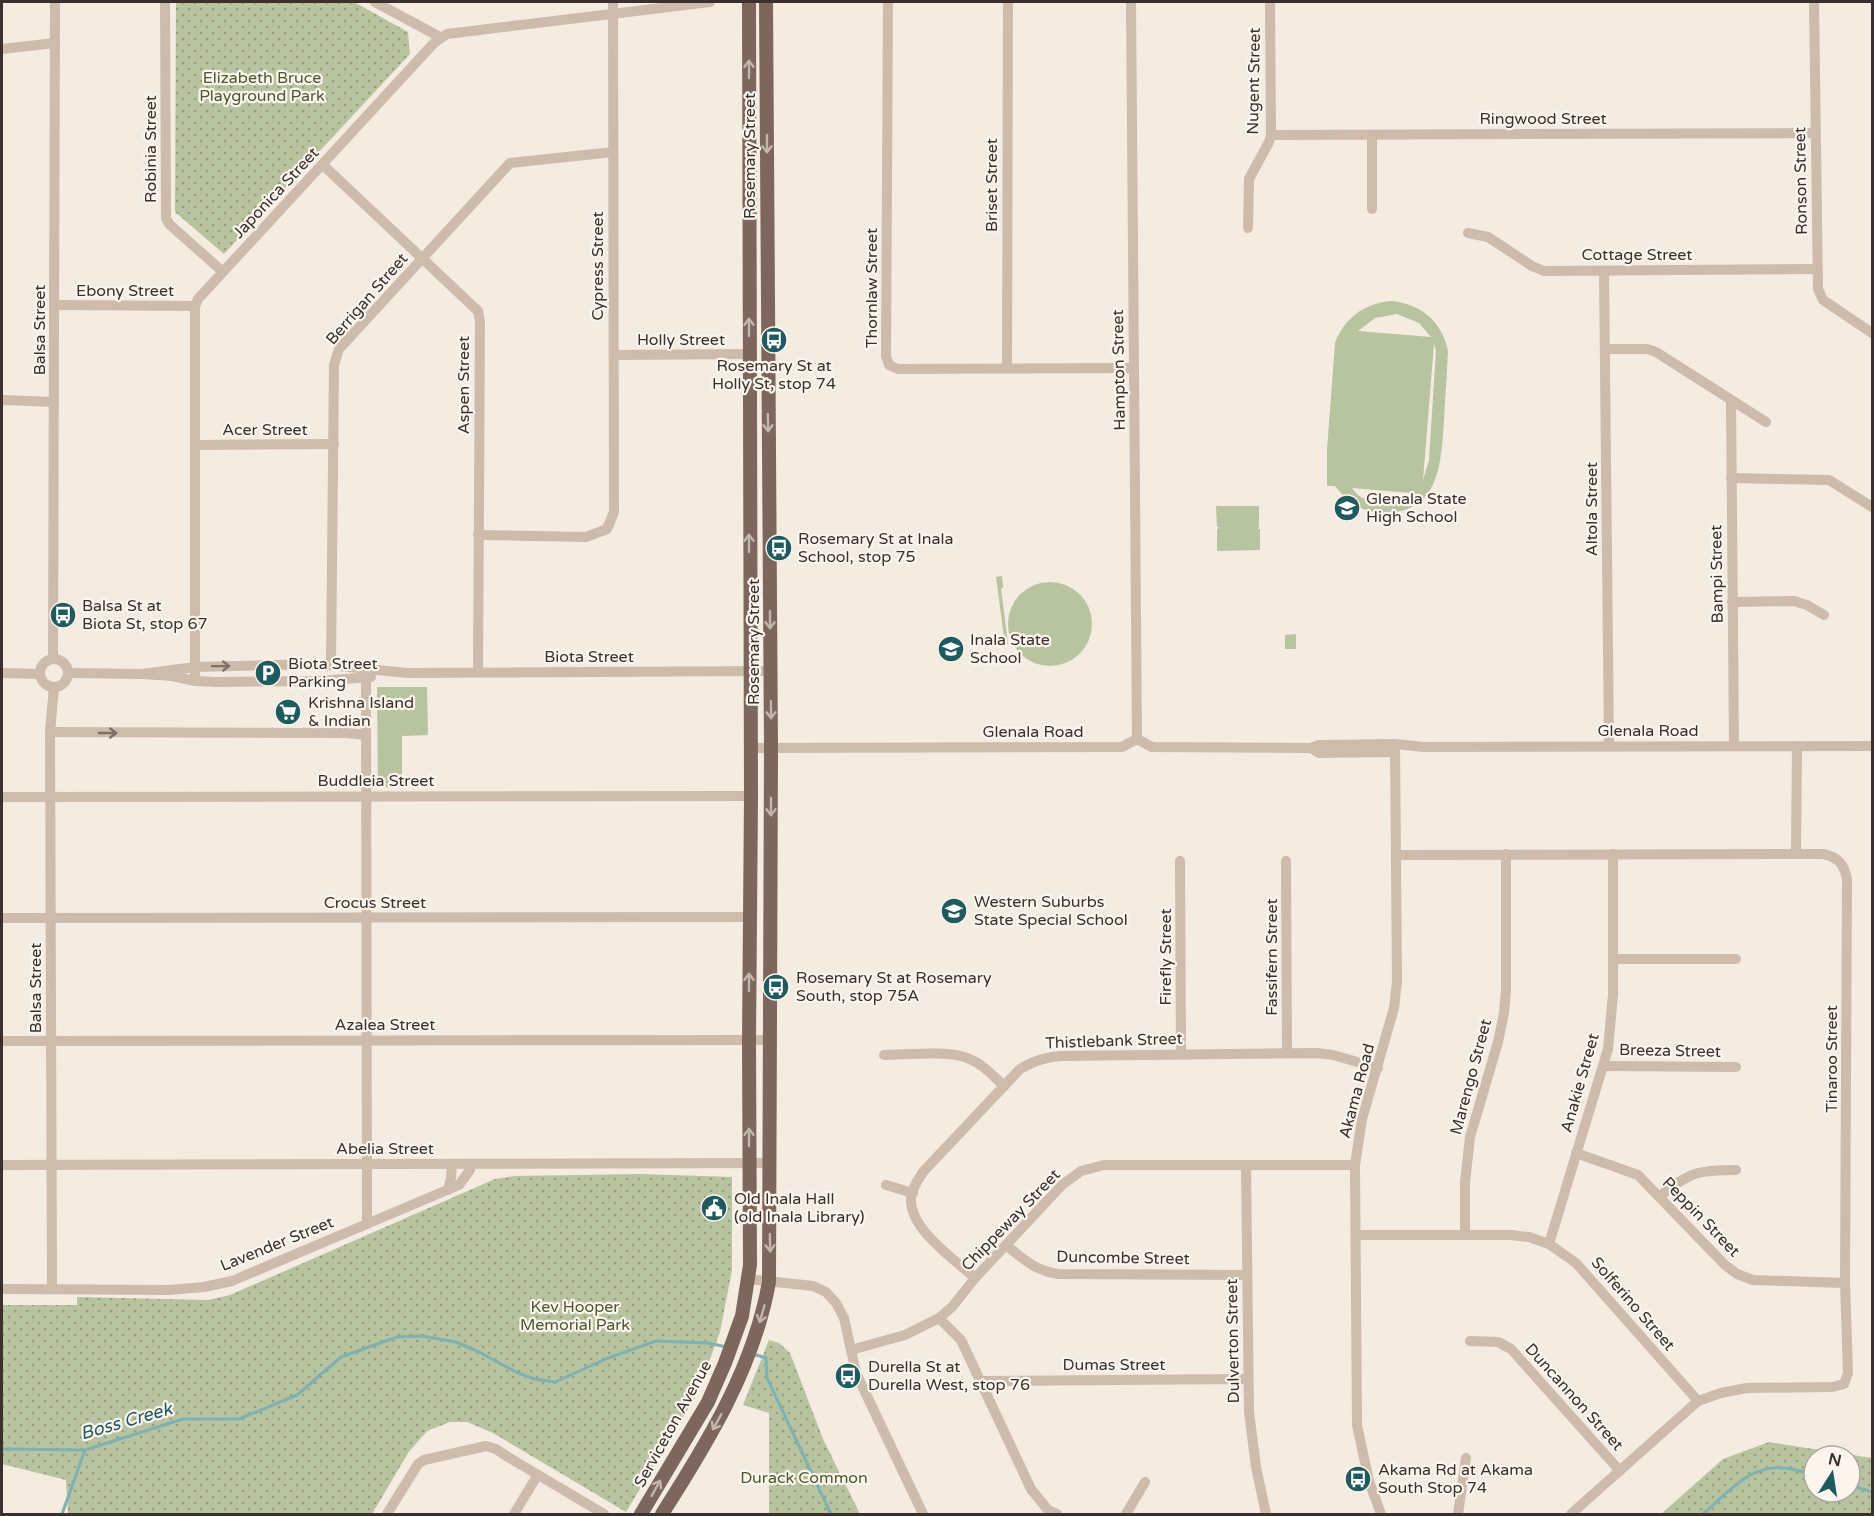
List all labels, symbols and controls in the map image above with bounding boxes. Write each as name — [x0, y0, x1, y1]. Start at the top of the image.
street label: Nugent Street — [1243, 27, 1265, 135]
one-way arrow — [743, 59, 755, 79]
park label: Elizabeth Bruce Playground Park — [199, 68, 325, 106]
street label: Rosemary Street — [740, 93, 760, 219]
street label: Robinia Street — [141, 95, 161, 203]
street label: Ringwood Street — [1479, 109, 1607, 129]
street label: Ronson Street — [1790, 127, 1812, 235]
one-way arrow — [761, 133, 773, 153]
street label: Briset Street — [982, 138, 1002, 232]
street label: Japonica Street — [229, 143, 323, 243]
street label: Cypress Street — [588, 211, 608, 321]
street label: Thornlaw Street — [862, 228, 882, 348]
street label: Cottage Street — [1582, 245, 1692, 265]
street label: Berrigan Street — [322, 249, 412, 349]
street label: Ebony Street — [76, 281, 174, 301]
street label: Balsa Street — [30, 285, 50, 375]
street label: Hampton Street — [1108, 309, 1130, 431]
one-way arrow — [743, 317, 755, 337]
bus stop icon: Rosemary St at Holly St, stop 74 — [759, 325, 789, 355]
street label: Holly Street — [637, 330, 725, 350]
street label: Aspen Street — [454, 336, 474, 434]
place label: Rosemary St at Holly St, stop 74 — [712, 356, 836, 394]
one-way arrow — [763, 412, 774, 432]
street label: Acer Street — [222, 420, 308, 440]
street label: Altola Street — [1582, 462, 1602, 556]
place label: Glenala State High School — [1366, 489, 1467, 527]
school or university icon: Glenala State High School — [1332, 493, 1362, 523]
street label: Bampi Street — [1706, 524, 1728, 624]
place label: Rosemary St at Inala School, stop 75 — [798, 529, 953, 567]
one-way arrow — [744, 533, 755, 553]
bus stop icon: Rosemary St at Inala School, stop 75 — [764, 533, 794, 563]
street label: Rosemary Street — [744, 579, 764, 705]
place label: Balsa St at Biota St, stop 67 — [82, 596, 208, 634]
bus stop icon: Balsa St at Biota St, stop 67 — [48, 600, 78, 630]
one-way arrow — [764, 609, 776, 629]
place label: Inala State School — [970, 630, 1050, 668]
school or university icon: Inala State School — [936, 634, 966, 664]
street label: Biota Street — [544, 647, 634, 667]
place label: Biota Street Parking — [288, 654, 378, 692]
parking icon: Biota Street Parking — [253, 658, 283, 688]
one-way arrow — [210, 660, 230, 672]
place label: Krishna Island & Indian — [308, 693, 414, 731]
supermarket icon: Krishna Island & Indian — [273, 697, 303, 727]
one-way arrow — [765, 699, 777, 719]
street label: Glenala Road — [1597, 721, 1699, 741]
street label: Glenala Road — [982, 722, 1084, 742]
one-way arrow — [98, 727, 118, 739]
street label: Buddleia Street — [318, 771, 434, 791]
one-way arrow — [765, 796, 777, 816]
place label: Western Suburbs State Special School — [974, 892, 1128, 930]
street label: Crocus Street — [324, 893, 426, 913]
school or university icon: Western Suburbs State Special School — [939, 896, 969, 926]
street label: Fassifern Street — [1262, 898, 1282, 1016]
street label: Firefly Street — [1156, 908, 1176, 1006]
street label: Balsa Street — [26, 943, 46, 1033]
place label: Rosemary St at Rosemary South, stop 75A — [796, 968, 992, 1006]
bus stop icon: Rosemary St at Rosemary South, stop 75A — [761, 972, 791, 1002]
one-way arrow — [743, 973, 755, 993]
street label: Tinaroo Street — [1822, 1005, 1842, 1113]
street label: Azalea Street — [335, 1015, 435, 1035]
street label: Marengo Street — [1446, 1017, 1496, 1137]
street label: Thistlebank Street — [1045, 1029, 1183, 1053]
street label: Anakie Street — [1556, 1031, 1604, 1135]
street label: Breeza Street — [1619, 1040, 1721, 1062]
street label: Akama Road — [1335, 1041, 1379, 1141]
one-way arrow — [743, 1128, 755, 1148]
street label: Abelia Street — [336, 1139, 434, 1159]
street label: Chippeway Street — [957, 1165, 1065, 1275]
street label: Peppin Street — [1658, 1173, 1744, 1261]
place label: Old Inala Hall (old Inala Library) — [734, 1189, 865, 1227]
public building icon: Old Inala Hall (old Inala Library) — [699, 1193, 729, 1223]
street label: Lavender Street — [217, 1212, 337, 1276]
one-way arrow — [765, 1232, 776, 1252]
street label: Duncombe Street — [1056, 1247, 1190, 1269]
street label: Solferino Street — [1587, 1253, 1679, 1355]
street label: Dulverton Street — [1222, 1279, 1244, 1403]
park label: Kev Hooper Memorial Park — [520, 1297, 630, 1335]
one-way arrow — [756, 1304, 767, 1323]
street label: Duncannon Street — [1520, 1339, 1628, 1455]
street label: Dumas Street — [1063, 1355, 1165, 1375]
street label: Serviceton Avenue — [630, 1357, 716, 1491]
place label: Durella St at Durella West, stop 76 — [868, 1357, 1030, 1395]
bus stop icon: Durella St at Durella West, stop 76 — [833, 1361, 863, 1391]
water label: Boss Creek — [78, 1397, 176, 1445]
one-way arrow — [711, 1413, 722, 1431]
north arrow — [1802, 1444, 1862, 1504]
text: N — [1827, 1449, 1843, 1471]
place label: Akama Rd at Akama South Stop 74 — [1378, 1460, 1533, 1498]
bus stop icon: Akama Rd at Akama South Stop 74 — [1343, 1464, 1373, 1494]
park label: Durack Common — [740, 1468, 868, 1488]
one-way arrow — [651, 1480, 663, 1497]

